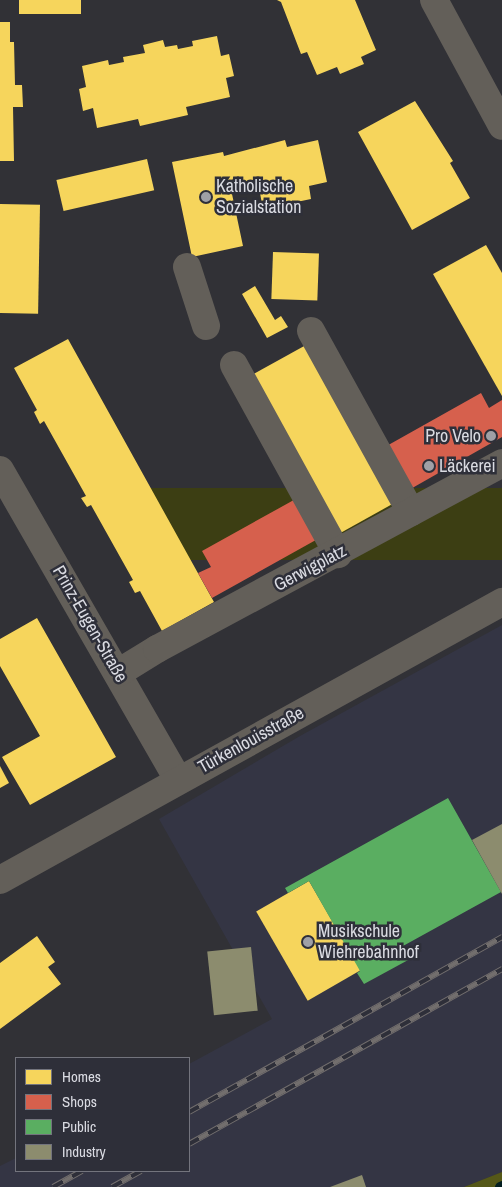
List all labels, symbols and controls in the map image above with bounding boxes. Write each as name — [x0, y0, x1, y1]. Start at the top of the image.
place label: Katholische Sozialstation — [216, 176, 301, 218]
marker: Katholische Sozialstation — [200, 191, 212, 203]
place label: Pro Velo — [425, 425, 481, 447]
marker: Pro Velo — [485, 430, 497, 442]
place label: Läckerei — [439, 455, 496, 477]
marker: Läckerei — [423, 460, 435, 472]
street label: Gerwigplatz — [270, 540, 350, 596]
street label: Prinz-Eugen-Straße — [48, 562, 132, 686]
street label: Türkenlouisstraße — [194, 702, 308, 778]
place label: Musikschule Wiehrebahnhof — [318, 921, 419, 964]
marker: Musikschule Wiehrebahnhof — [302, 936, 314, 948]
legend — [15, 1057, 190, 1172]
text: Homes — [62, 1066, 101, 1087]
text: Shops — [62, 1091, 97, 1112]
text: Public — [62, 1116, 96, 1137]
text: Industry — [62, 1141, 106, 1162]

